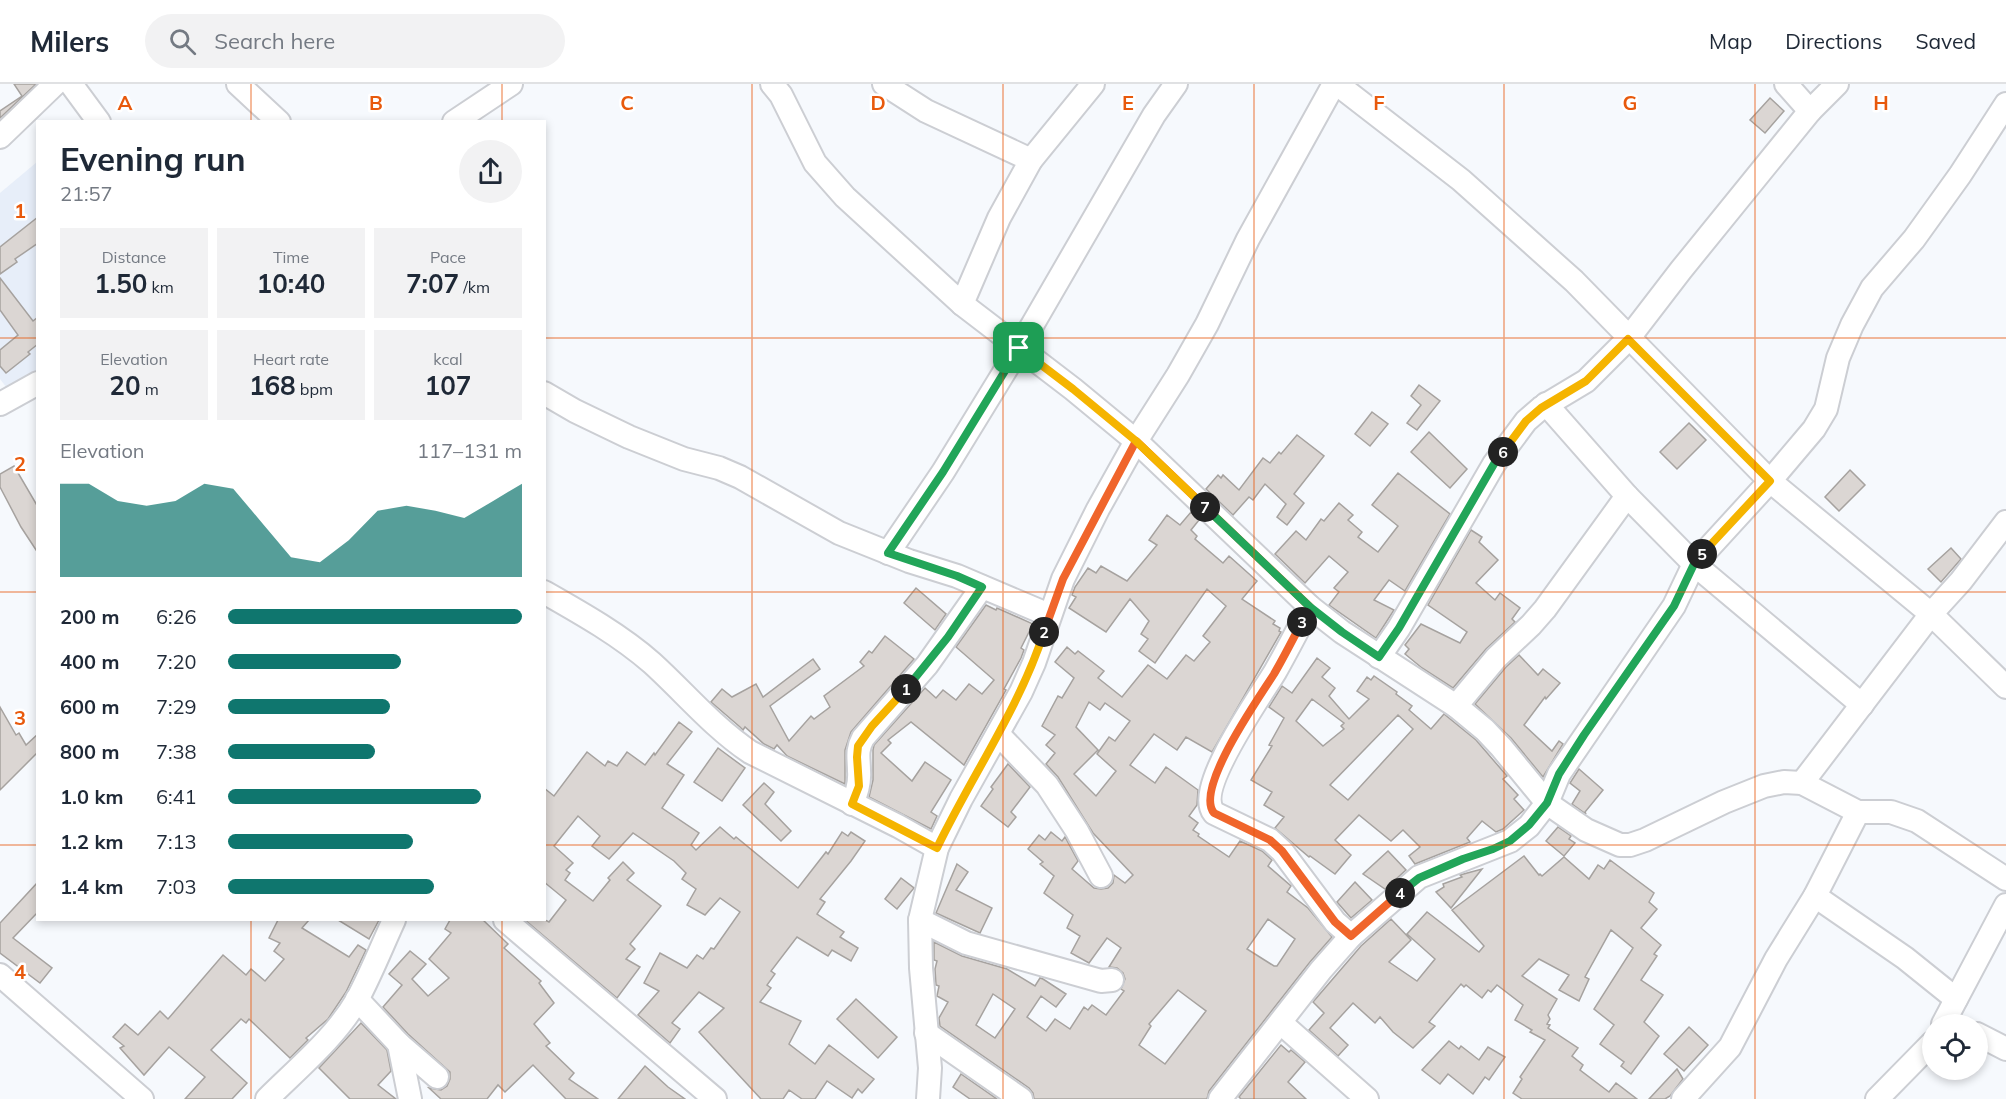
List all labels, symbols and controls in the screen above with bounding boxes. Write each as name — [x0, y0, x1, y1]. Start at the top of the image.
search box — [145, 14, 565, 68]
text: Milers — [30, 24, 109, 59]
icon: search — [166, 25, 199, 58]
text: Search here — [214, 27, 335, 55]
text: Map — [1709, 28, 1752, 54]
text: Directions — [1785, 28, 1882, 54]
text: Saved — [1915, 28, 1976, 54]
text: A — [118, 90, 133, 115]
text: B — [369, 90, 383, 115]
text: C — [620, 90, 634, 115]
text: D — [870, 90, 886, 115]
text: E — [1122, 90, 1134, 115]
text: F — [1373, 90, 1385, 115]
text: G — [1623, 90, 1637, 115]
text: H — [1873, 90, 1889, 115]
text: Evening run — [60, 138, 246, 179]
button: share — [459, 140, 522, 203]
text: 21:57 — [60, 181, 113, 206]
text: 1 — [14, 198, 26, 223]
text: Distance — [102, 247, 166, 267]
text: Time — [273, 247, 309, 267]
text: Pace — [430, 247, 466, 267]
text: 1.50 — [94, 267, 147, 300]
text: 10:40 — [257, 267, 325, 300]
text: 7:07 — [406, 267, 459, 300]
text: km — [147, 277, 174, 297]
text: /km — [459, 277, 490, 297]
pin — [993, 322, 1044, 373]
icon: arrive — [1002, 331, 1035, 364]
text: Elevation — [100, 349, 168, 369]
text: Heart rate — [253, 349, 329, 369]
text: kcal — [433, 349, 463, 369]
text: 20 — [109, 369, 140, 402]
text: 168 — [249, 369, 296, 402]
text: 107 — [425, 369, 471, 402]
text: m — [140, 379, 159, 399]
text: bpm — [296, 379, 333, 399]
pin: 6 — [1488, 437, 1518, 467]
text: Elevation — [60, 438, 145, 463]
text: 117–131 m — [417, 438, 522, 463]
text: 6 — [1498, 442, 1508, 462]
text: 2 — [14, 451, 26, 476]
pin: 7 — [1190, 492, 1220, 522]
text: 7 — [1200, 497, 1210, 517]
pin: 5 — [1687, 539, 1717, 569]
text: 5 — [1697, 544, 1707, 564]
text: 200 m — [60, 604, 119, 629]
text: 6:26 — [156, 604, 197, 629]
pin: 3 — [1287, 607, 1317, 637]
text: 3 — [1297, 612, 1307, 632]
pin: 2 — [1029, 617, 1059, 647]
text: 2 — [1039, 622, 1049, 642]
text: 400 m — [60, 649, 119, 674]
text: 7:20 — [156, 649, 197, 674]
pin: 1 — [891, 674, 921, 704]
text: 1 — [901, 679, 911, 699]
text: 600 m — [60, 694, 119, 719]
text: 7:29 — [156, 694, 197, 719]
text: 3 — [14, 705, 26, 730]
text: 800 m — [60, 739, 119, 764]
text: 7:38 — [156, 739, 197, 764]
text: 1.0 km — [60, 784, 123, 809]
text: 6:41 — [156, 784, 197, 809]
text: 1.2 km — [60, 829, 123, 854]
text: 7:13 — [156, 829, 197, 854]
text: 1.4 km — [60, 874, 123, 899]
text: 7:03 — [156, 874, 197, 899]
pin: 4 — [1385, 878, 1415, 908]
text: 4 — [1395, 883, 1405, 903]
text: 4 — [14, 959, 26, 984]
map controls — [1922, 1014, 1988, 1080]
button: locate — [1922, 1014, 1988, 1080]

